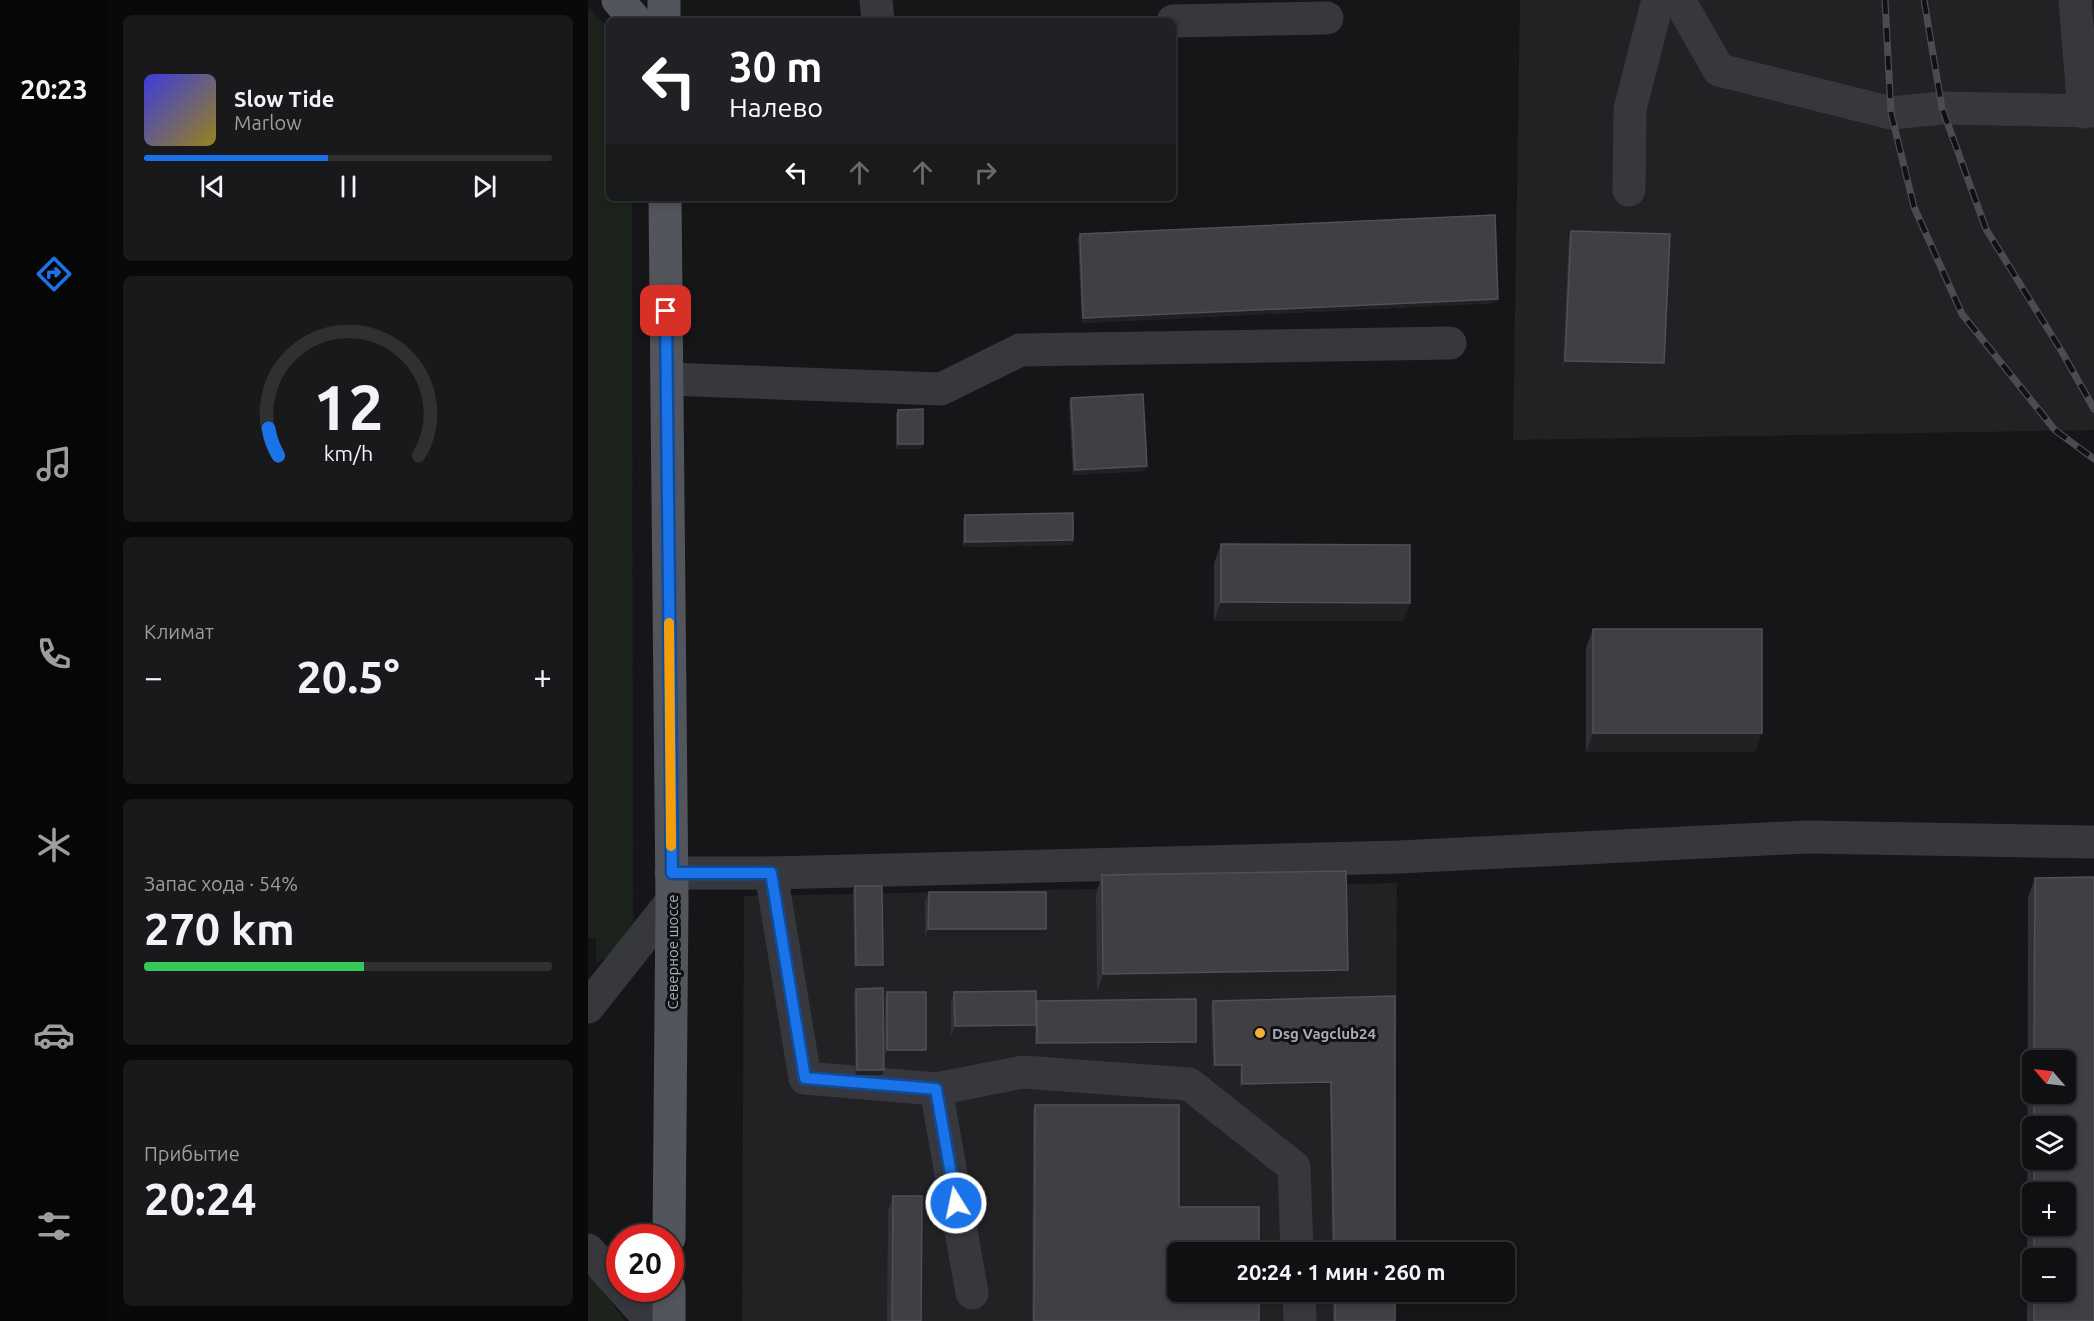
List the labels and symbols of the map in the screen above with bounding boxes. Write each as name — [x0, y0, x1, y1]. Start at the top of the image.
pin — [640, 285, 691, 336]
street label: Северное шоссе — [664, 894, 681, 1010]
place label: Dsg Vagclub24 — [1272, 1025, 1376, 1042]
marker: Dsg Vagclub24 — [1253, 1026, 1267, 1040]
north arrow — [2022, 1050, 2076, 1104]
position arrow — [924, 1171, 988, 1235]
speed limit sign: 20 — [606, 1224, 684, 1302]

